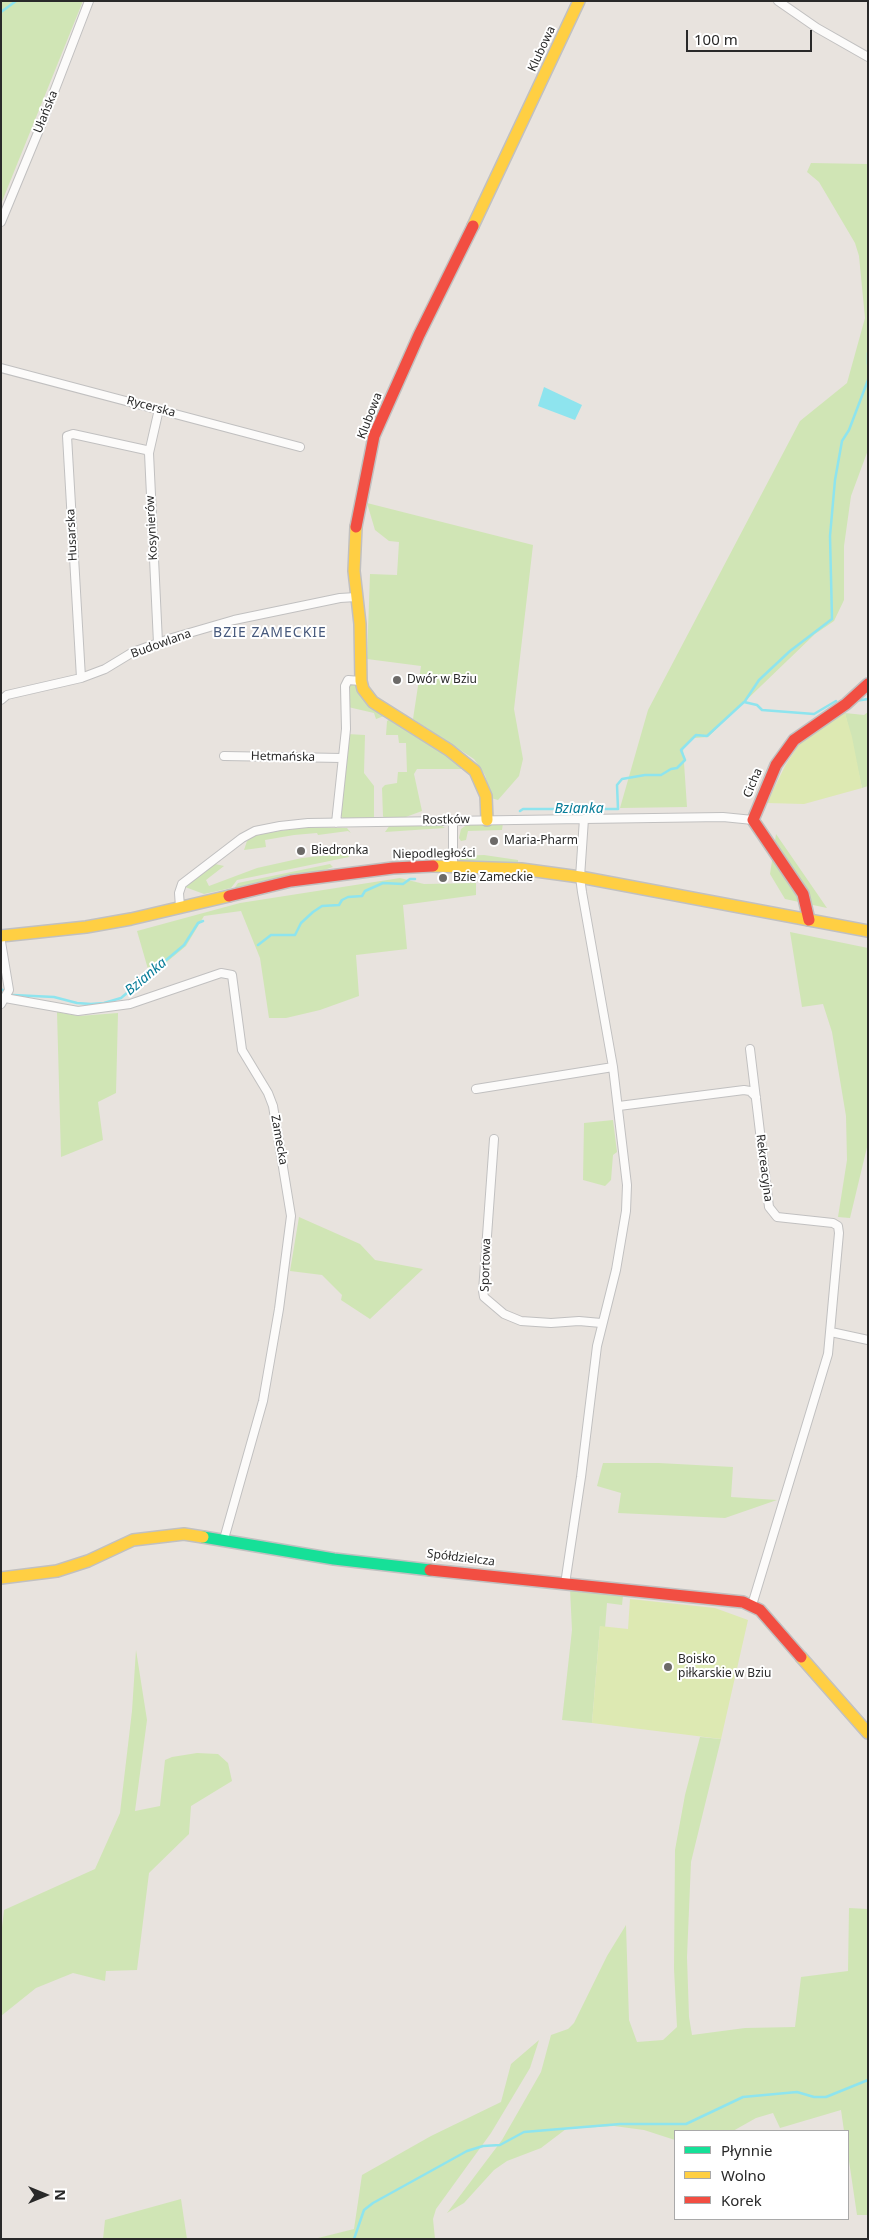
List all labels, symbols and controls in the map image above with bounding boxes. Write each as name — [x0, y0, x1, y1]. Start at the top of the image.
scale bar — [689, 20, 815, 52]
street label: Klubowa — [525, 24, 559, 74]
text: 100 m — [694, 29, 738, 49]
street label: Ułańska — [31, 88, 61, 136]
street label: Klubowa — [355, 391, 385, 441]
street label: Rycerska — [125, 394, 177, 420]
street label: Kosynierów — [143, 495, 161, 561]
street label: Husarska — [63, 508, 81, 562]
district label: BZIE ZAMECKIE — [211, 625, 329, 641]
street label: Budowlana — [129, 626, 193, 662]
place label: Dwór w Bziu — [407, 673, 477, 687]
marker: Dwór w Bziu — [391, 674, 403, 686]
street label: Hetmańska — [251, 749, 315, 765]
street label: Cicha — [740, 766, 766, 800]
water label: Bzianka — [554, 801, 604, 817]
street label: Rostków — [422, 812, 470, 828]
place label: Maria-Pharm — [504, 834, 578, 848]
marker: Maria-Pharm — [488, 835, 500, 847]
place label: Biedronka — [311, 844, 369, 858]
marker: Biedronka — [295, 845, 307, 857]
street label: Niepodległości — [392, 846, 476, 862]
place label: Bzie Zameckie — [453, 871, 533, 885]
marker: Bzie Zameckie — [437, 872, 449, 884]
water label: Bzianka — [122, 955, 170, 999]
street label: Zamecka — [268, 1114, 290, 1166]
street label: Rekreacyjna — [753, 1133, 775, 1203]
street label: Sportowa — [478, 1238, 494, 1292]
street label: Spółdzielcza — [426, 1547, 496, 1569]
place label: Boisko piłkarskie w Bziu — [678, 1653, 771, 1681]
marker: Boisko piłkarskie w Bziu — [662, 1661, 674, 1673]
legend — [674, 2130, 849, 2220]
text: Płynnie — [721, 2140, 772, 2160]
text: Wolno — [721, 2165, 766, 2185]
north arrow — [20, 2170, 70, 2220]
text: N — [51, 2189, 70, 2201]
text: Korek — [721, 2190, 762, 2210]

